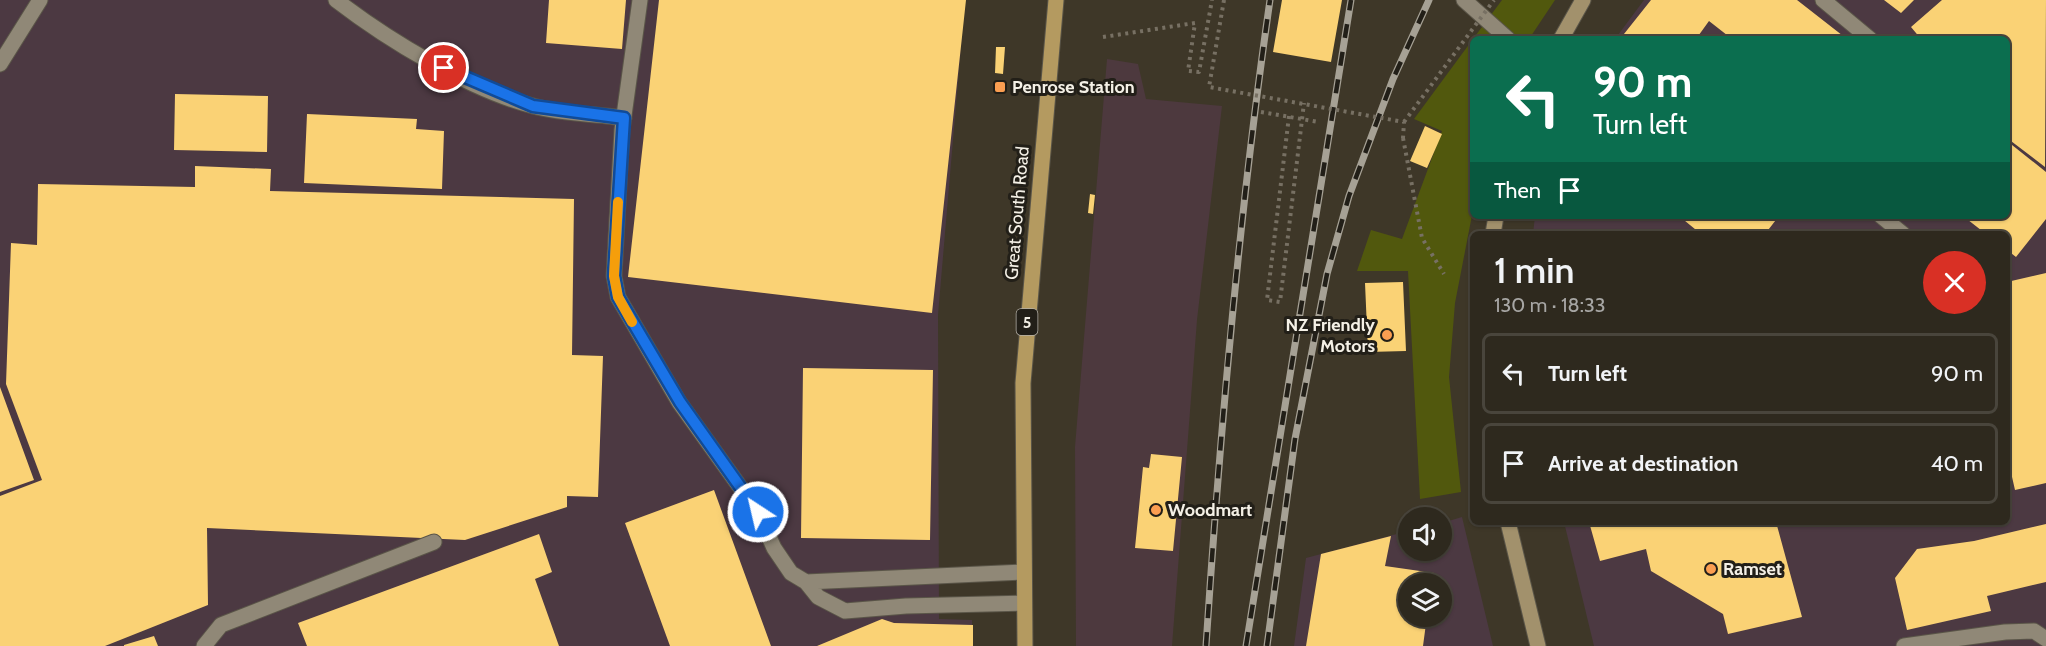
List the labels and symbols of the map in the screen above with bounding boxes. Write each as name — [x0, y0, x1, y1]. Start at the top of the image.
pin — [418, 42, 469, 93]
place label: Penrose Station — [1012, 76, 1135, 98]
marker: Penrose Station — [993, 80, 1007, 94]
street label: Great South Road — [1000, 145, 1034, 281]
road number: 5 — [1016, 309, 1038, 335]
place label: NZ Friendly Motors — [1286, 314, 1375, 357]
marker: NZ Friendly Motors — [1380, 328, 1394, 342]
position arrow — [726, 480, 790, 544]
place label: Woodmart — [1168, 499, 1252, 521]
marker: Woodmart — [1149, 503, 1163, 517]
place label: Ramset — [1723, 558, 1782, 580]
marker: Ramset — [1704, 562, 1718, 576]

